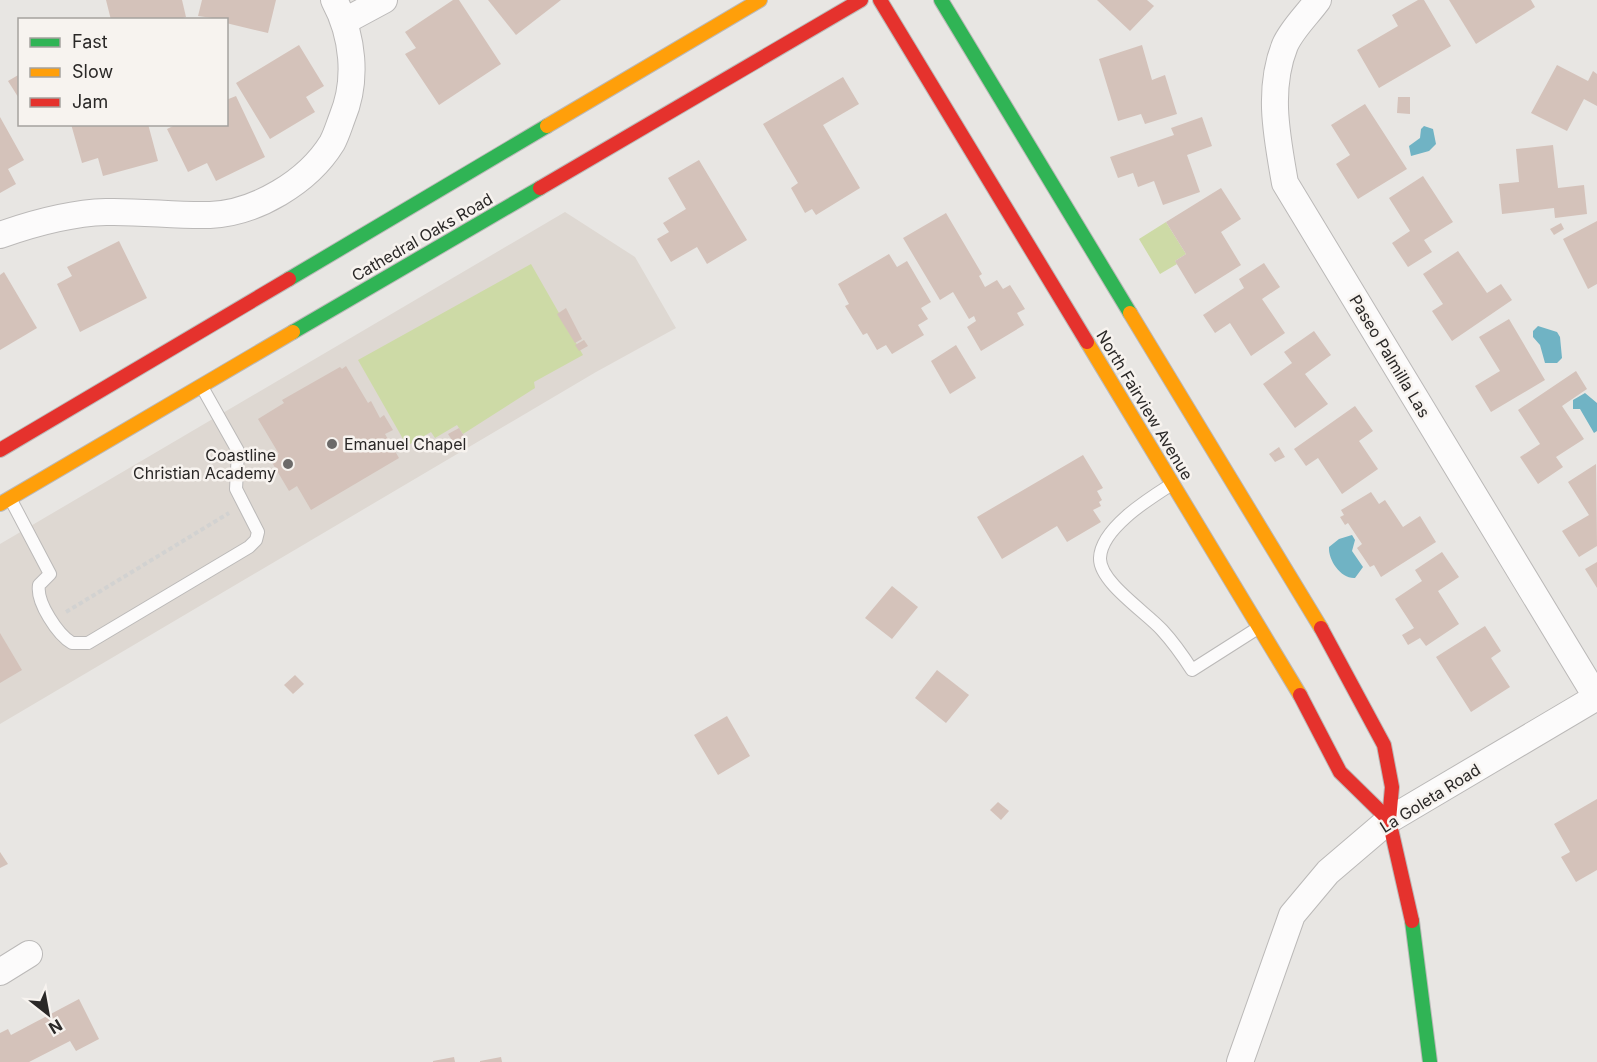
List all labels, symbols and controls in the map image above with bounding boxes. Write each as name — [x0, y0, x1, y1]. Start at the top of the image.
legend — [18, 18, 228, 126]
text: Fast — [72, 31, 108, 52]
text: Slow — [72, 61, 113, 82]
text: Jam — [72, 91, 108, 112]
street label: Cathedral Oaks Road — [348, 188, 496, 286]
street label: Paseo Palmilla Las — [1345, 291, 1435, 421]
street label: North Fairview Avenue — [1092, 327, 1198, 483]
place label: Emanuel Chapel — [344, 434, 466, 454]
marker: Emanuel Chapel — [325, 437, 339, 451]
place label: Coastline Christian Academy — [133, 445, 276, 483]
marker: Coastline Christian Academy — [281, 457, 295, 471]
street label: La Goleta Road — [1376, 759, 1484, 837]
north arrow — [18, 984, 78, 1044]
text: N — [45, 1015, 66, 1039]

